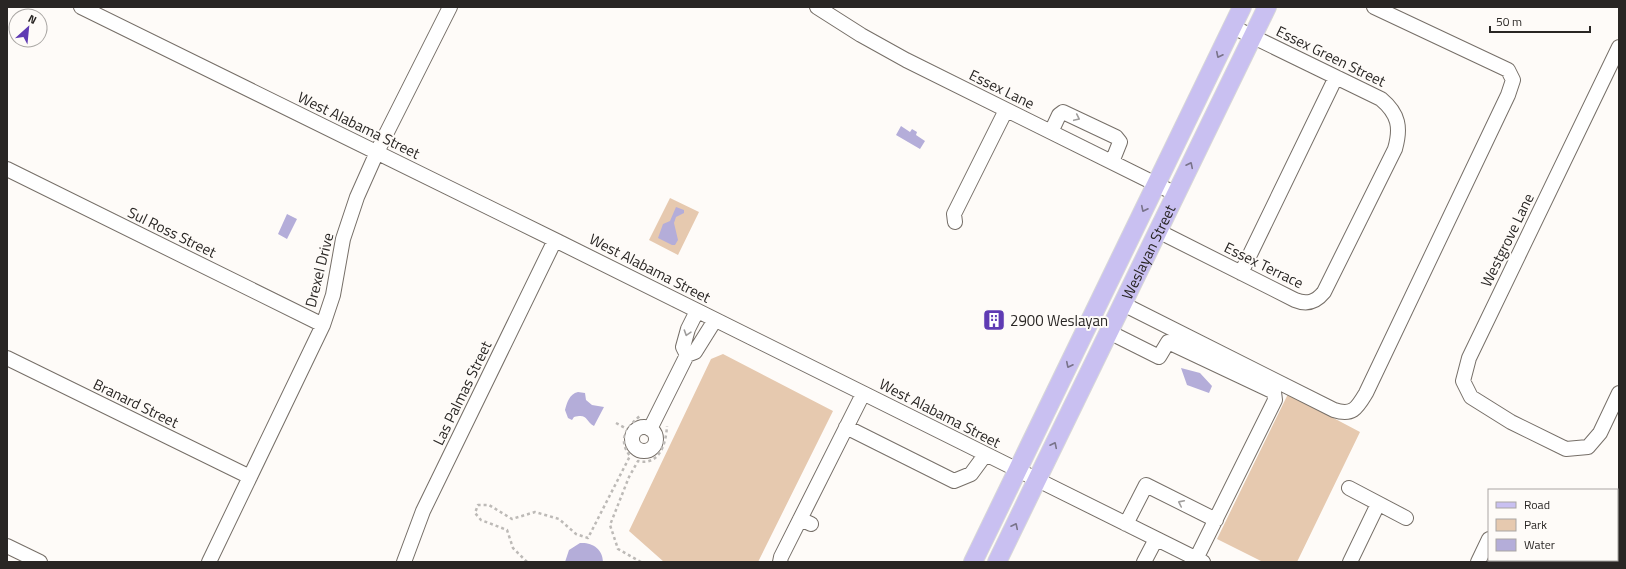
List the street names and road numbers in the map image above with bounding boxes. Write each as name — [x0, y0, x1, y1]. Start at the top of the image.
street label: Essex Green Street — [1272, 20, 1390, 93]
street label: Essex Lane — [965, 63, 1039, 115]
street label: West Alabama Street — [294, 85, 425, 165]
street label: Westgrove Lane — [1474, 189, 1540, 291]
street label: Weslayan Street — [1115, 200, 1181, 303]
street label: Sul Ross Street — [124, 201, 221, 264]
street label: West Alabama Street — [585, 227, 715, 309]
street label: Drexel Drive — [299, 230, 339, 310]
street label: Essex Terrace — [1220, 236, 1308, 294]
street label: Las Palmas Street — [427, 336, 498, 449]
street label: Branard Street — [89, 372, 183, 434]
street label: West Alabama Street — [875, 372, 1005, 454]

